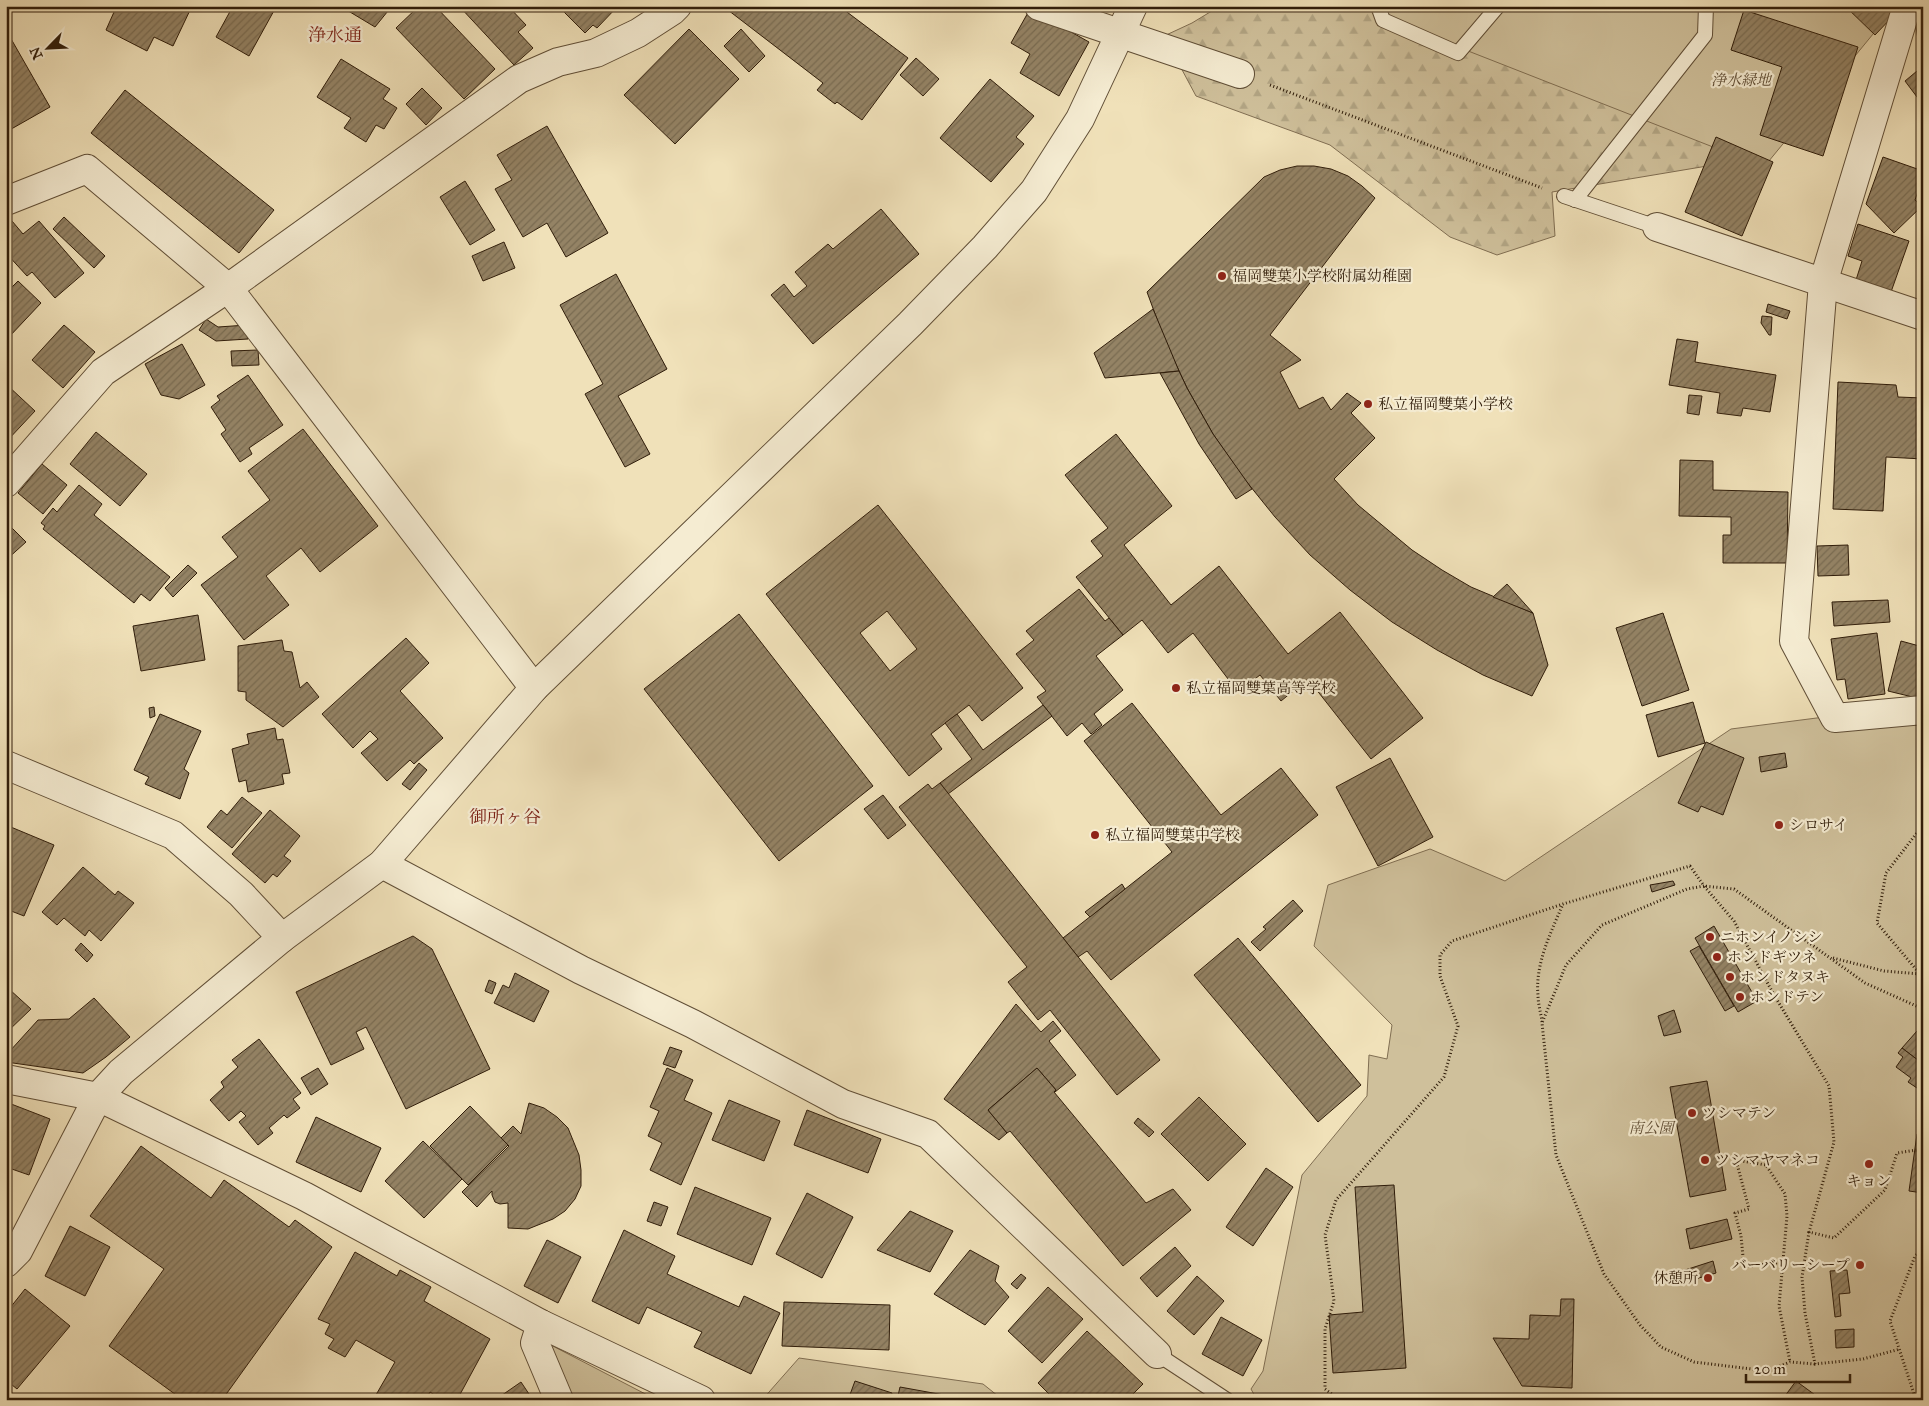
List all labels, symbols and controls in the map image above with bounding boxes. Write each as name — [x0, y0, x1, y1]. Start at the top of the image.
north arrow — [22, 22, 72, 72]
district label: 浄水通 — [308, 24, 362, 46]
text: N — [26, 44, 47, 62]
park label: 浄水緑地 — [1711, 71, 1773, 89]
place label: 福岡雙葉小学校附属幼稚園 — [1232, 267, 1412, 285]
marker: 福岡雙葉小学校附属幼稚園 — [1216, 270, 1228, 282]
place label: 私立福岡雙葉小学校 — [1378, 395, 1513, 413]
marker: 私立福岡雙葉小学校 — [1362, 398, 1374, 410]
place label: 私立福岡雙葉高等学校 — [1186, 679, 1336, 697]
marker: 私立福岡雙葉高等学校 — [1170, 682, 1182, 694]
district label: 御所ヶ谷 — [469, 806, 541, 828]
place label: シロサイ — [1789, 816, 1848, 834]
marker: シロサイ — [1773, 819, 1785, 831]
place label: 私立福岡雙葉中学校 — [1105, 826, 1240, 844]
marker: 私立福岡雙葉中学校 — [1089, 829, 1101, 841]
place label: ニホンイノシシ — [1720, 928, 1822, 946]
marker: ニホンイノシシ — [1704, 931, 1716, 943]
place label: ホンドギツネ — [1727, 948, 1817, 966]
marker: ホンドギツネ — [1711, 951, 1723, 963]
place label: ホンドタヌキ — [1740, 968, 1830, 986]
marker: ホンドタヌキ — [1724, 971, 1736, 983]
place label: ホンドテン — [1750, 988, 1824, 1006]
marker: ホンドテン — [1734, 991, 1746, 1003]
place label: ツシマテン — [1702, 1104, 1776, 1122]
marker: ツシマテン — [1686, 1107, 1698, 1119]
park label: 南公園 — [1628, 1119, 1676, 1137]
place label: ツシマヤマネコ — [1715, 1151, 1820, 1169]
marker: ツシマヤマネコ — [1699, 1154, 1711, 1166]
marker: キョン — [1863, 1158, 1875, 1170]
place label: キョン — [1846, 1172, 1892, 1190]
place label: バーバリーシープ — [1732, 1256, 1850, 1274]
marker: バーバリーシープ — [1854, 1259, 1866, 1271]
place label: 休憩所 — [1653, 1269, 1698, 1287]
marker: 休憩所 — [1702, 1272, 1714, 1284]
scale bar — [1746, 1351, 1850, 1383]
text: 20 m — [1754, 1360, 1786, 1378]

